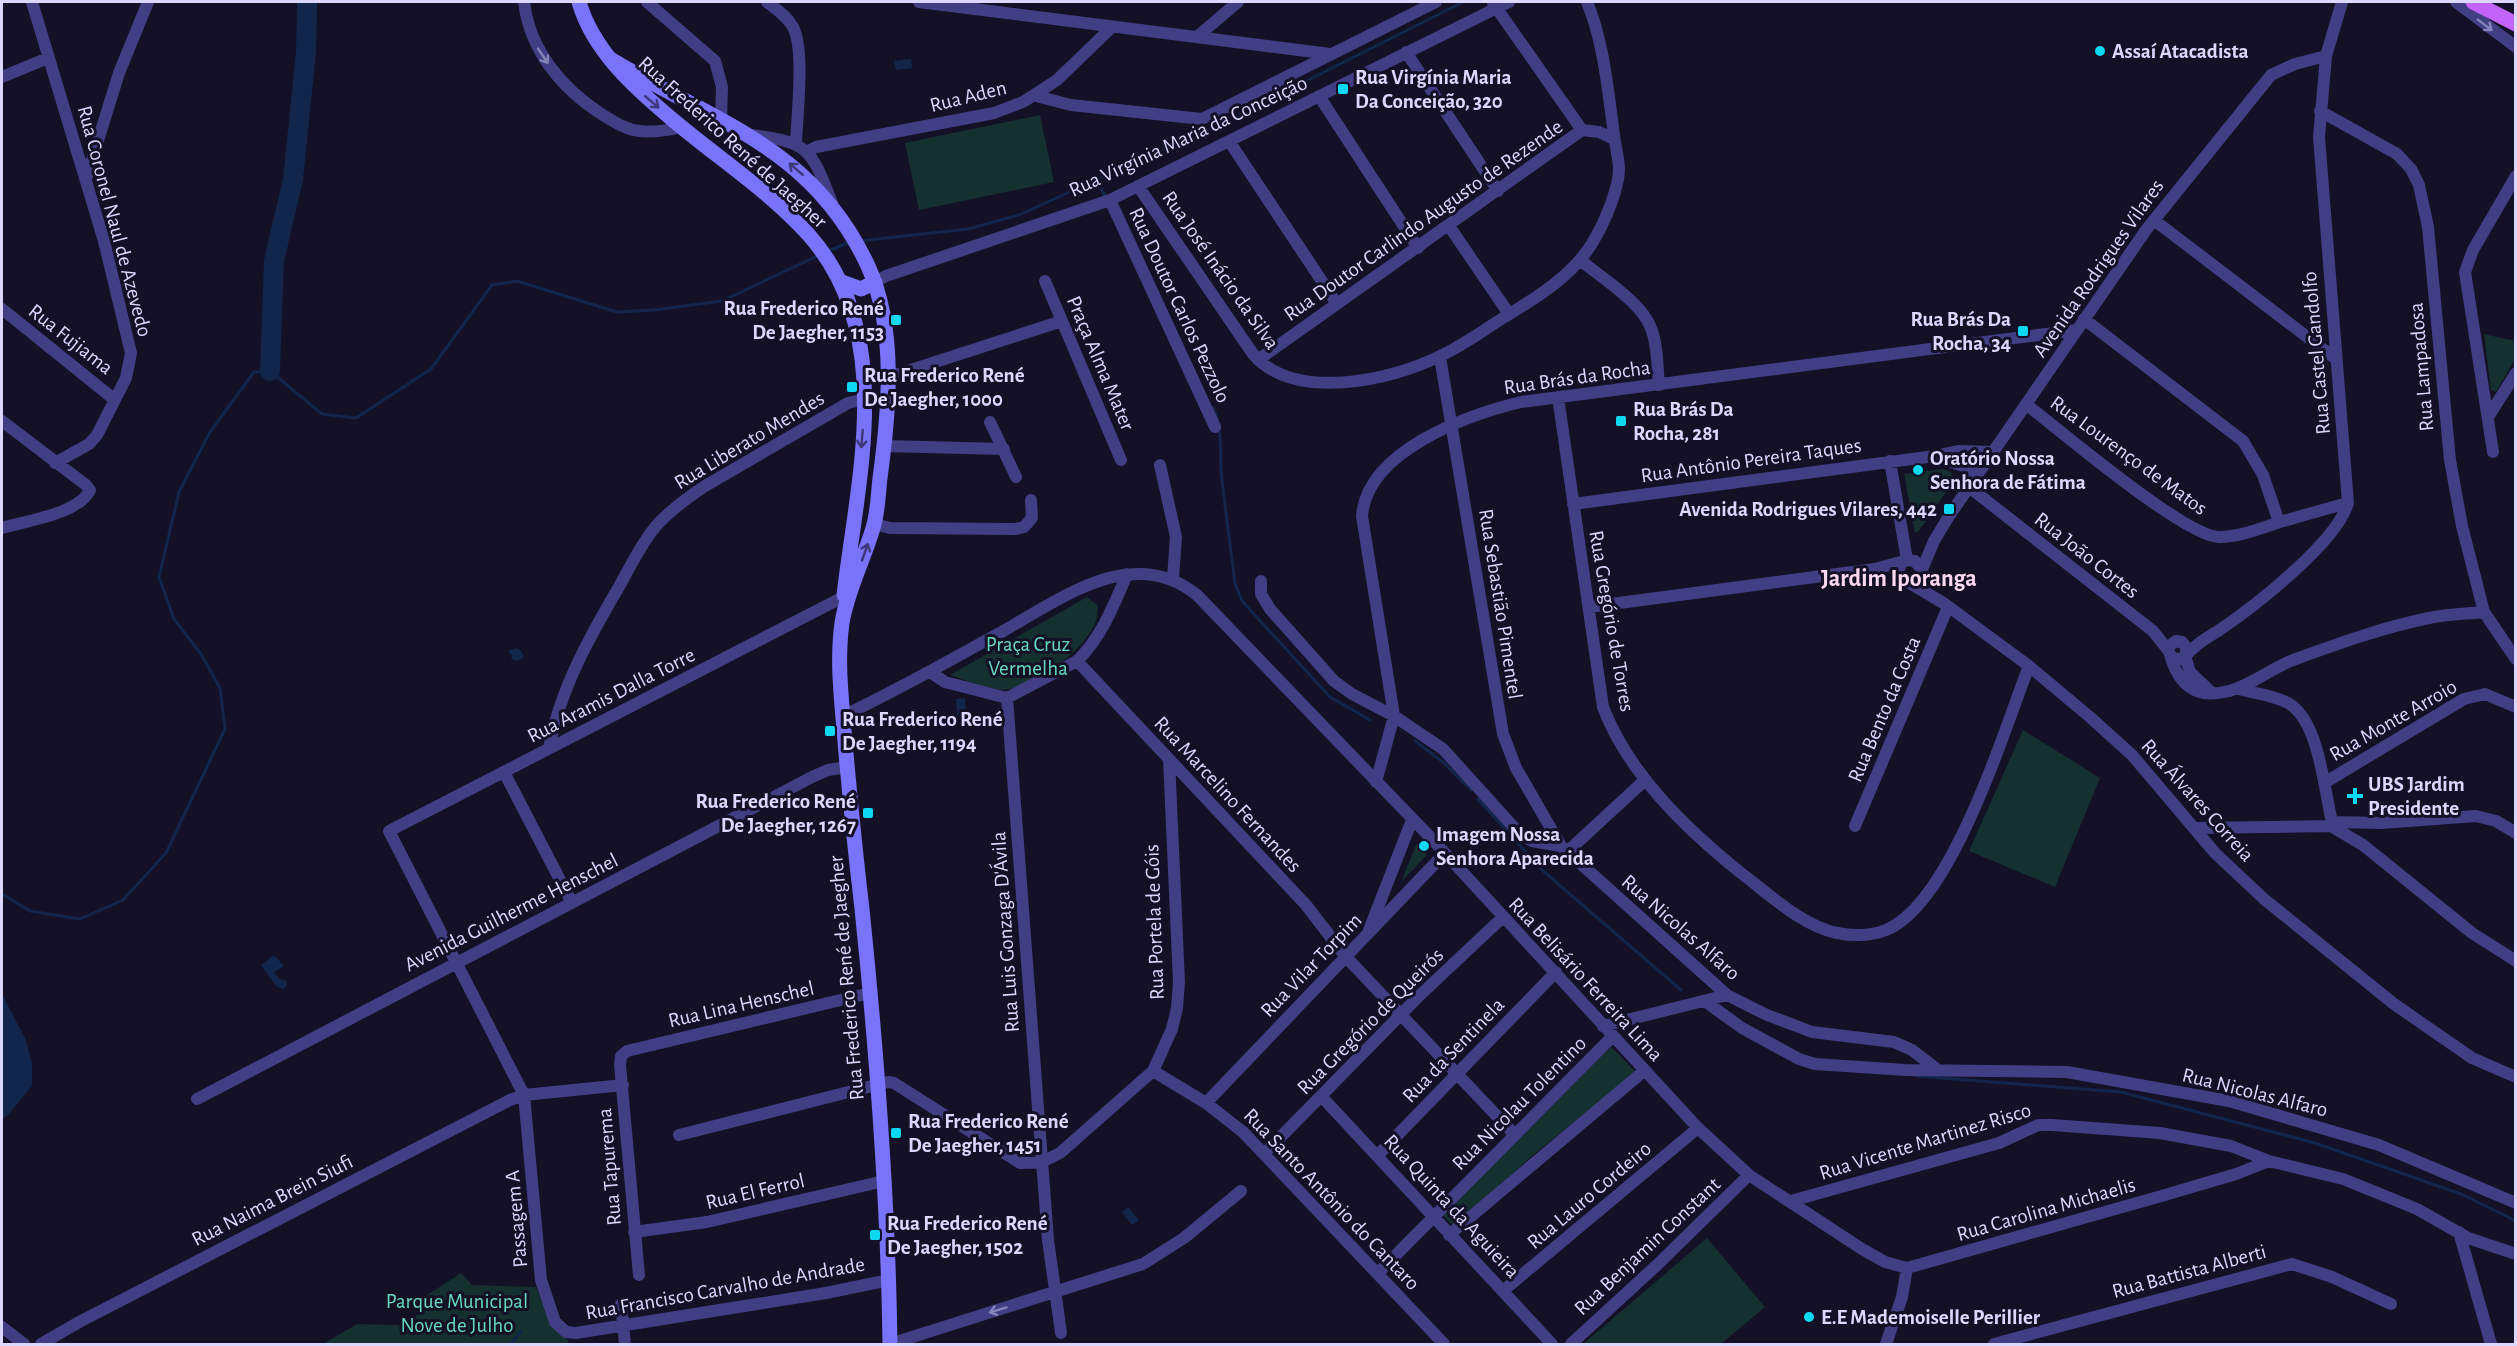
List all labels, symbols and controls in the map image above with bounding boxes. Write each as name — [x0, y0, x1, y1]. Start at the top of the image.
one-way arrow — [2477, 18, 2493, 31]
place label: Assaí Atacadista — [2112, 41, 2249, 62]
marker: Assaí Atacadista — [2093, 44, 2107, 58]
one-way arrow — [537, 47, 549, 63]
street label: Rua Frederico René de Jaegher — [634, 52, 831, 232]
place label: Rua Virgínia Maria Da Conceição, 320 — [1355, 67, 1512, 112]
street label: Rua Virgínia Maria da Conceição — [1066, 72, 1311, 201]
street label: Rua Aden — [928, 77, 1009, 116]
marker: Rua Virgínia Maria Da Conceição, 320 — [1336, 82, 1350, 96]
one-way arrow — [644, 95, 659, 109]
street label: Rua Coronel Naul de Azevedo — [74, 103, 156, 339]
street label: Rua Doutor Carlindo Augusto de Rezende — [1280, 116, 1566, 325]
one-way arrow — [789, 162, 804, 176]
street label: Avenida Rodrigues Vilares — [2029, 176, 2168, 361]
street label: Rua José Inácio da Silva — [1158, 187, 1283, 353]
street label: Rua Doutor Carlos Pezzolo — [1125, 204, 1234, 406]
street label: Rua Castel Gandolfo — [2299, 271, 2334, 435]
street label: Praça Alma Mater — [1063, 293, 1138, 434]
place label: Rua Frederico René De Jaegher, 1153 — [723, 298, 884, 343]
street label: Rua Fujiama — [25, 300, 117, 379]
street label: Rua Lampadosa — [2405, 301, 2438, 432]
place label: Rua Brás Da Rocha, 34 — [1910, 309, 2011, 354]
marker: Rua Frederico René De Jaegher, 1153 — [889, 313, 903, 327]
marker: Rua Brás Da Rocha, 34 — [2016, 324, 2030, 338]
street label: Rua Brás da Rocha — [1502, 357, 1652, 398]
place label: Rua Frederico René De Jaegher, 1000 — [864, 365, 1025, 410]
marker: Rua Frederico René De Jaegher, 1000 — [845, 380, 859, 394]
street label: Rua Liberato Mendes — [671, 387, 828, 493]
street label: Rua Lourenço de Matos — [2046, 392, 2211, 519]
place label: Rua Brás Da Rocha, 281 — [1633, 399, 1734, 444]
marker: Rua Brás Da Rocha, 281 — [1614, 414, 1628, 428]
one-way arrow — [856, 428, 867, 448]
street label: Rua Antônio Pereira Taques — [1639, 435, 1863, 486]
place label: Oratório Nossa Senhora de Fátima — [1930, 448, 2086, 493]
marker: Oratório Nossa Senhora de Fátima — [1911, 463, 1925, 477]
place label: Avenida Rodrigues Vilares, 442 — [1679, 499, 1937, 520]
marker: Avenida Rodrigues Vilares, 442 — [1942, 502, 1956, 516]
street label: Rua Sebastião Pimentel — [1475, 507, 1526, 701]
street label: Rua João Cortes — [2030, 508, 2143, 603]
street label: Rua Gregório de Torres — [1585, 529, 1638, 713]
one-way arrow — [860, 543, 871, 562]
district label: Jardim Iporanga — [1821, 567, 1977, 591]
street label: Rua Bento da Costa — [1844, 633, 1925, 785]
park label: Praça Cruz Vermelha — [986, 634, 1070, 679]
street label: Rua Aramis Dalla Torre — [524, 644, 699, 747]
street label: Rua Monte Arroio — [2326, 676, 2460, 765]
place label: Rua Frederico René De Jaegher, 1194 — [842, 709, 1003, 754]
street label: Rua Marcelino Fernandes — [1150, 712, 1305, 876]
marker: Rua Frederico René De Jaegher, 1194 — [823, 724, 837, 738]
street label: Rua Álvares Correia — [2137, 734, 2260, 866]
place label: UBS Jardim Presidente — [2368, 774, 2465, 819]
marker: UBS Jardim Presidente — [2346, 787, 2364, 805]
place label: Rua Frederico René De Jaegher, 1267 — [695, 791, 856, 836]
marker: Rua Frederico René De Jaegher, 1267 — [861, 806, 875, 820]
place label: Imagem Nossa Senhora Aparecida — [1436, 824, 1594, 869]
street label: Rua Luis Gonzaga D'Ávila — [986, 830, 1023, 1033]
marker: Imagem Nossa Senhora Aparecida — [1417, 839, 1431, 853]
street label: Rua Portela de Góis — [1141, 844, 1168, 1000]
street label: Avenida Guilherme Henschel — [401, 849, 621, 976]
street label: Rua Frederico René de Jaegher — [825, 854, 868, 1101]
street label: Rua Nicolas Alfaro — [1618, 871, 1744, 984]
street label: Rua Belisário Ferreira Lima — [1504, 893, 1667, 1065]
street label: Rua Vilar Torpim — [1257, 909, 1366, 1021]
street label: Rua Gregório de Queirós — [1293, 944, 1448, 1099]
street label: Rua Lina Henschel — [666, 977, 816, 1031]
street label: Rua da Sentinela — [1398, 994, 1508, 1107]
street label: Rua Nicolau Tolentino — [1448, 1032, 1590, 1174]
street label: Rua Nicolas Alfaro — [2180, 1064, 2330, 1121]
street label: Rua Vicente Martinez Risco — [1817, 1099, 2033, 1184]
street label: Rua Santo Antônio do Cantaro — [1240, 1105, 1424, 1294]
street label: Rua Tapurema — [594, 1107, 625, 1227]
place label: Rua Frederico René De Jaegher, 1451 — [908, 1111, 1069, 1156]
marker: Rua Frederico René De Jaegher, 1451 — [889, 1126, 903, 1140]
street label: Rua Quinta da Aguieira — [1380, 1130, 1524, 1283]
street label: Rua Lauro Cordeiro — [1523, 1138, 1655, 1253]
street label: Rua Naima Brein Siufi — [188, 1151, 356, 1250]
street label: Passagem A — [502, 1169, 531, 1269]
street label: Rua El Ferrol — [704, 1170, 807, 1213]
street label: Rua Benjamin Constant — [1570, 1173, 1725, 1319]
street label: Rua Carolina Michaelis — [1954, 1174, 2138, 1245]
place label: Rua Frederico René De Jaegher, 1502 — [887, 1213, 1048, 1258]
marker: Rua Frederico René De Jaegher, 1502 — [868, 1228, 882, 1242]
street label: Rua Battista Alberti — [2110, 1241, 2268, 1302]
street label: Rua Francisco Carvalho de Andrade — [584, 1254, 866, 1323]
park label: Parque Municipal Nove de Julho — [386, 1291, 528, 1336]
one-way arrow — [989, 1305, 1008, 1316]
place label: E.E Mademoiselle Perillier — [1821, 1307, 2041, 1328]
marker: E.E Mademoiselle Perillier — [1802, 1310, 1816, 1324]

